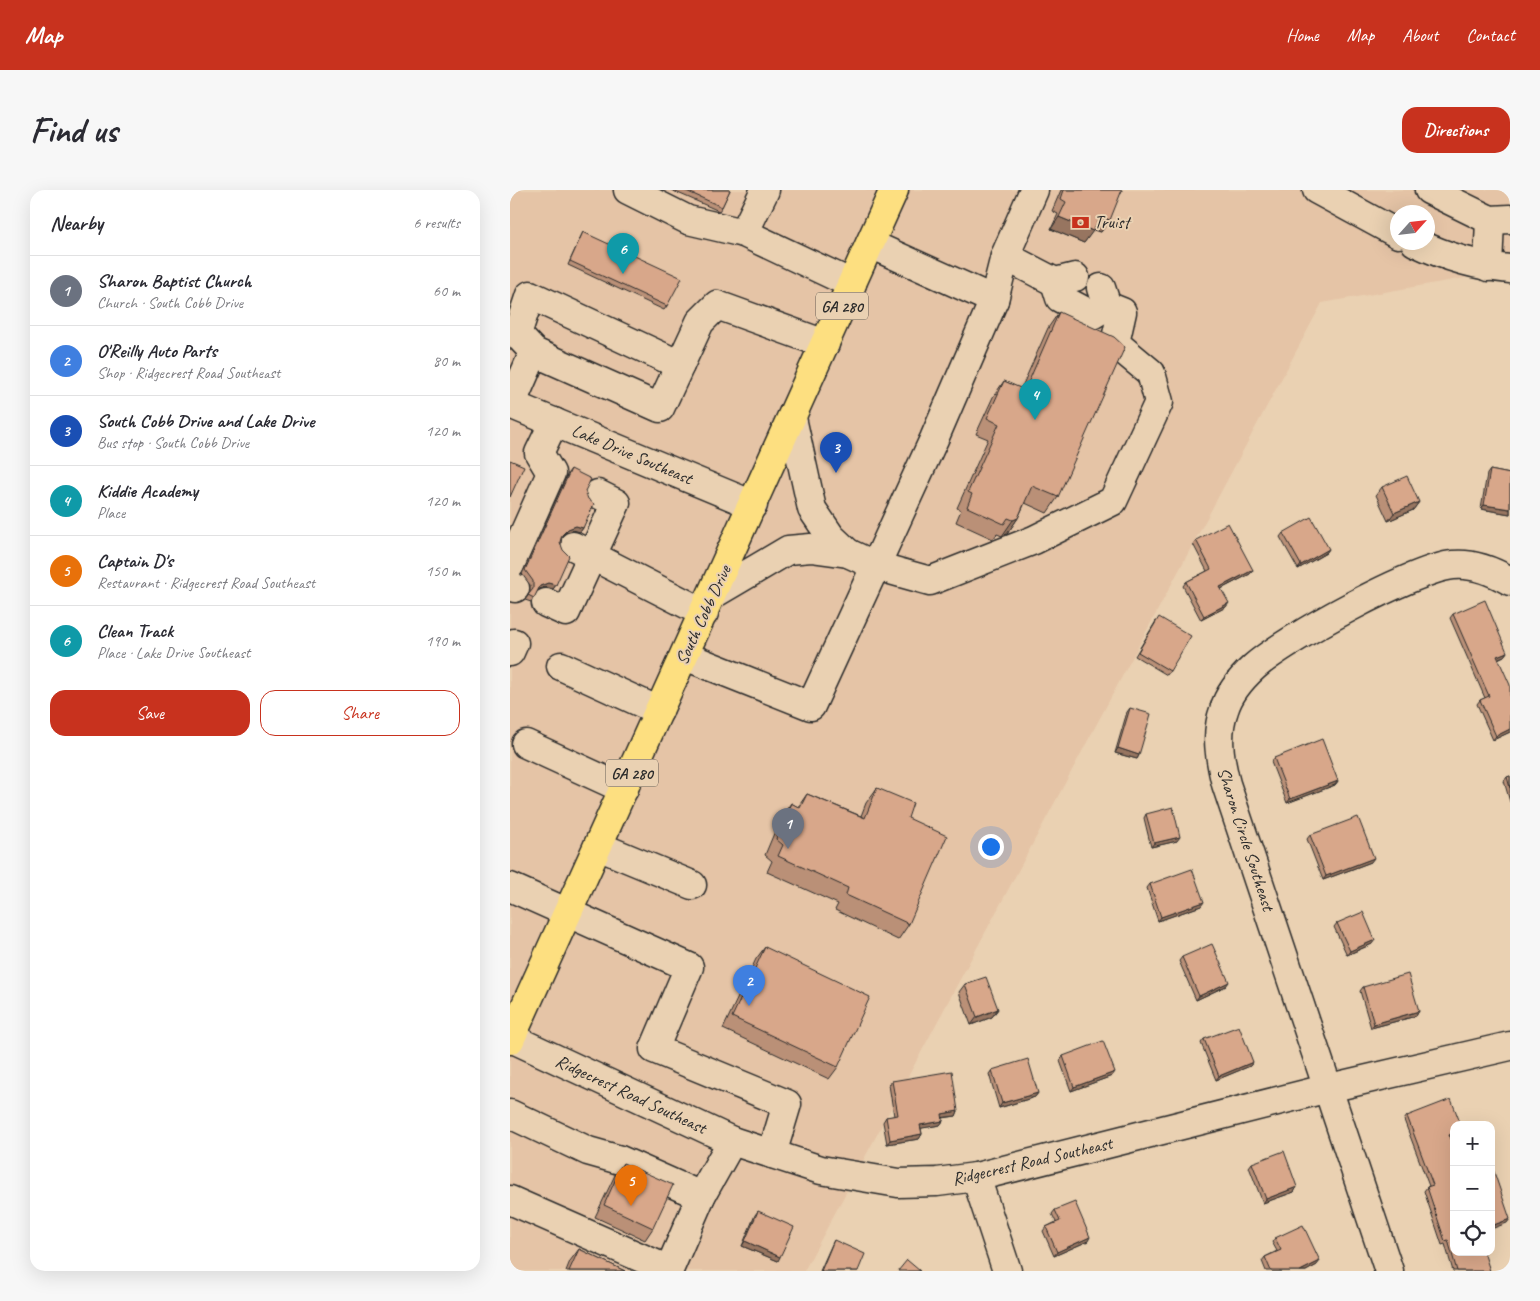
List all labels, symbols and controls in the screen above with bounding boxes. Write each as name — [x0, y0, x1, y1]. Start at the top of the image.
text: Map — [25, 20, 62, 50]
text: Home — [1286, 24, 1319, 46]
text: Map — [1347, 24, 1374, 46]
text: About — [1402, 24, 1438, 46]
text: Contact — [1466, 24, 1515, 46]
button: Directions — [1402, 107, 1510, 153]
text: Find us — [30, 108, 117, 153]
north arrow — [1390, 205, 1435, 250]
text: Nearby — [50, 210, 103, 236]
place label: Truist — [1094, 211, 1132, 233]
bank icon: Truist — [1070, 212, 1090, 232]
text: 6 results — [413, 213, 460, 233]
pin: 6 — [607, 233, 639, 274]
text: Sharon Baptist Church — [97, 269, 251, 293]
text: 1 — [62, 281, 70, 301]
text: 60 m — [433, 281, 460, 301]
road number: GA 280 — [816, 292, 868, 320]
text: Church · South Cobb Drive — [97, 293, 243, 313]
text: O'Reilly Auto Parts — [97, 339, 217, 363]
text: 2 — [62, 351, 70, 371]
text: 80 m — [433, 351, 460, 371]
text: Shop · Ridgecrest Road Southeast — [97, 363, 280, 383]
pin: 4 — [1019, 379, 1051, 420]
text: South Cobb Drive and Lake Drive — [97, 409, 314, 433]
street label: Lake Drive Southeast — [568, 419, 697, 490]
text: 3 — [62, 421, 70, 441]
text: 120 m — [426, 421, 460, 441]
pin: 3 — [820, 432, 852, 473]
text: Bus stop · South Cobb Drive — [97, 433, 249, 453]
text: Kiddie Academy — [97, 479, 198, 503]
text: 4 — [62, 491, 70, 511]
text: 120 m — [426, 491, 460, 511]
text: Place — [97, 503, 125, 523]
text: Captain D's — [97, 549, 173, 573]
text: 5 — [63, 561, 69, 581]
text: 150 m — [426, 561, 460, 581]
street label: South Cobb Drive — [670, 561, 736, 668]
text: Restaurant · Ridgecrest Road Southeast — [97, 573, 315, 593]
text: Clean Track — [97, 619, 173, 643]
text: 6 — [62, 631, 70, 651]
text: 190 m — [426, 631, 460, 651]
text: Place · Lake Drive Southeast — [97, 643, 250, 663]
button: Save — [50, 690, 250, 736]
button: Share — [260, 690, 460, 736]
road number: GA 280 — [606, 760, 658, 786]
street label: Sharon Circle Southeast — [1212, 764, 1280, 915]
pin: 1 — [772, 808, 804, 849]
your location — [978, 834, 1004, 860]
pin: 2 — [733, 965, 765, 1006]
street label: Ridgecrest Road Southeast — [552, 1049, 712, 1139]
map controls — [1450, 1121, 1495, 1256]
button: + — [1450, 1121, 1495, 1166]
street label: Ridgecrest Road Southeast — [950, 1131, 1116, 1190]
pin: 5 — [615, 1165, 647, 1206]
button: − — [1450, 1166, 1495, 1211]
button: locate — [1450, 1211, 1495, 1256]

